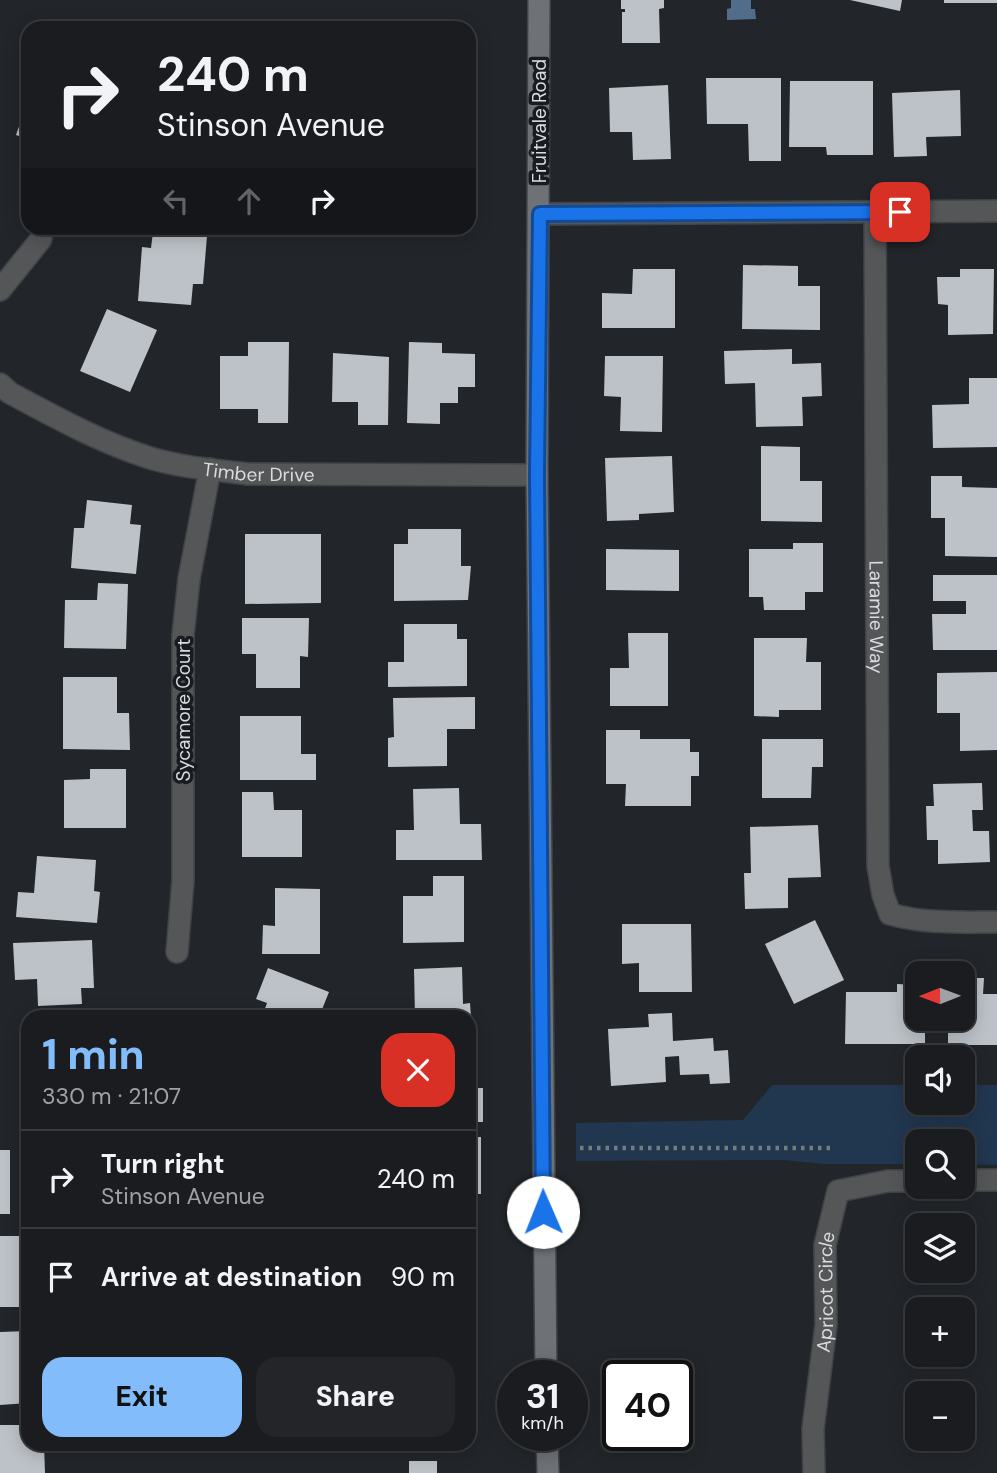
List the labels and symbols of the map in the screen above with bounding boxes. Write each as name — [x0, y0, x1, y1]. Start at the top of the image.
street label: Fruitvale Road — [527, 59, 552, 183]
pin — [870, 182, 930, 242]
street label: Timber Drive — [201, 457, 315, 487]
street label: Laramie Way — [864, 560, 889, 674]
street label: Sycamore Court — [171, 639, 196, 781]
north arrow — [905, 961, 975, 1031]
position arrow — [506, 1175, 580, 1249]
street label: Apricot Circle — [811, 1229, 841, 1354]
speed limit sign: 40 — [602, 1360, 693, 1451]

